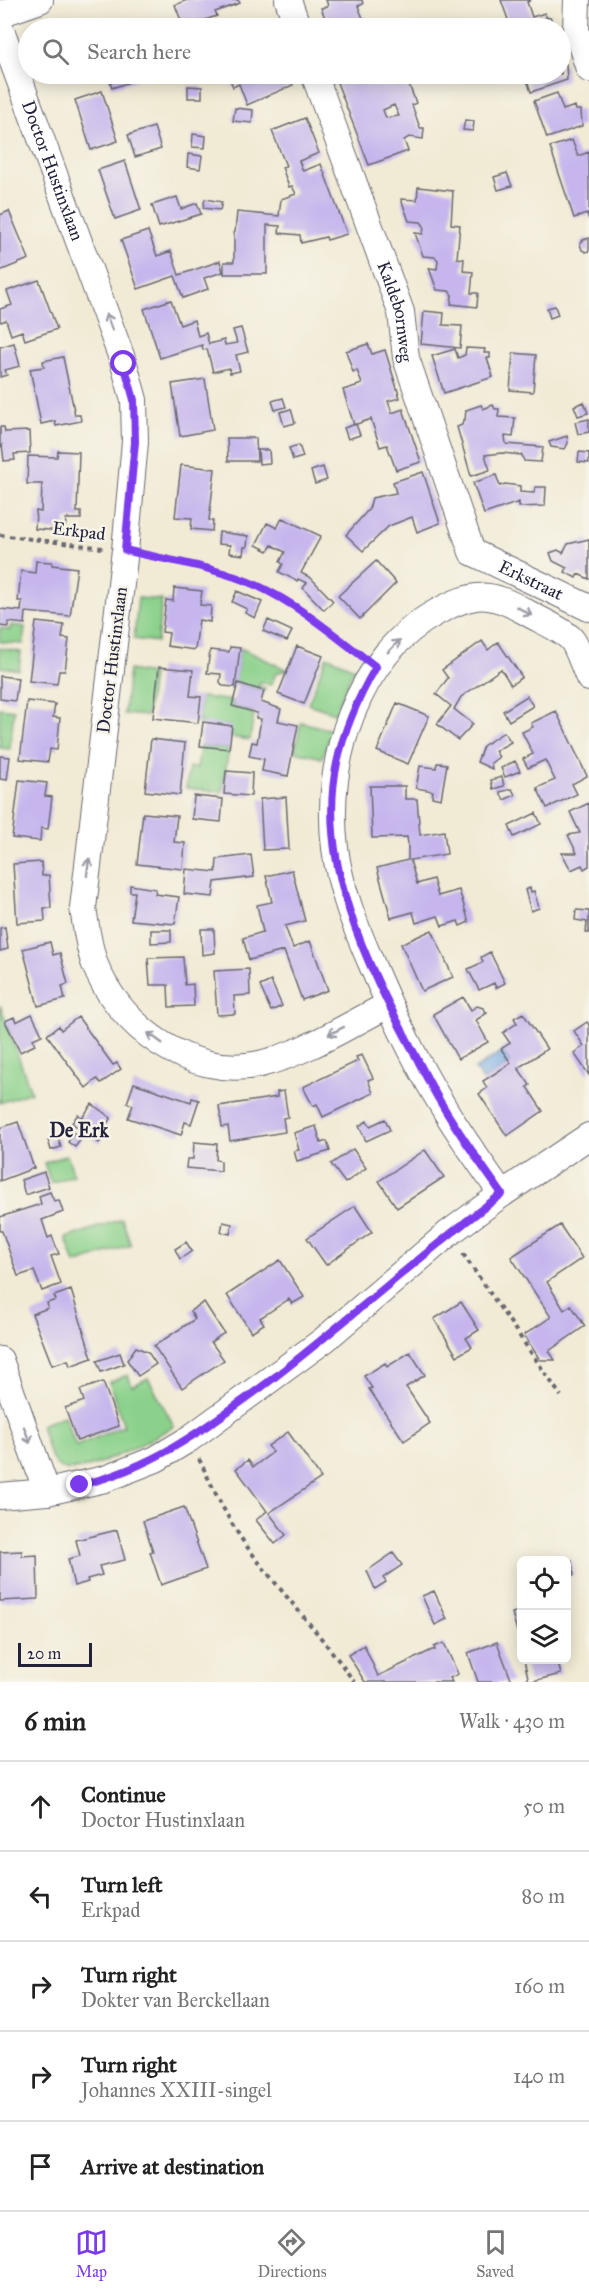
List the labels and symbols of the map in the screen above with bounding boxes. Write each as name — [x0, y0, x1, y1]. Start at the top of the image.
street label: Doctor Hustinxlaan — [17, 97, 89, 244]
street label: Kaldebornweg — [372, 258, 417, 364]
one-way arrow — [102, 313, 113, 332]
route start — [110, 350, 136, 376]
street label: Erkpad — [51, 517, 107, 545]
street label: Erkstraat — [495, 555, 568, 605]
street label: Doctor Hustinxlaan — [92, 585, 132, 735]
one-way arrow — [515, 605, 532, 617]
one-way arrow — [387, 638, 402, 653]
one-way arrow — [83, 858, 94, 878]
one-way arrow — [328, 1026, 346, 1038]
one-way arrow — [147, 1032, 163, 1044]
district label: De Erk — [49, 1118, 109, 1142]
one-way arrow — [22, 1425, 33, 1444]
route end — [66, 1471, 92, 1497]
scale bar — [18, 1640, 92, 1668]

